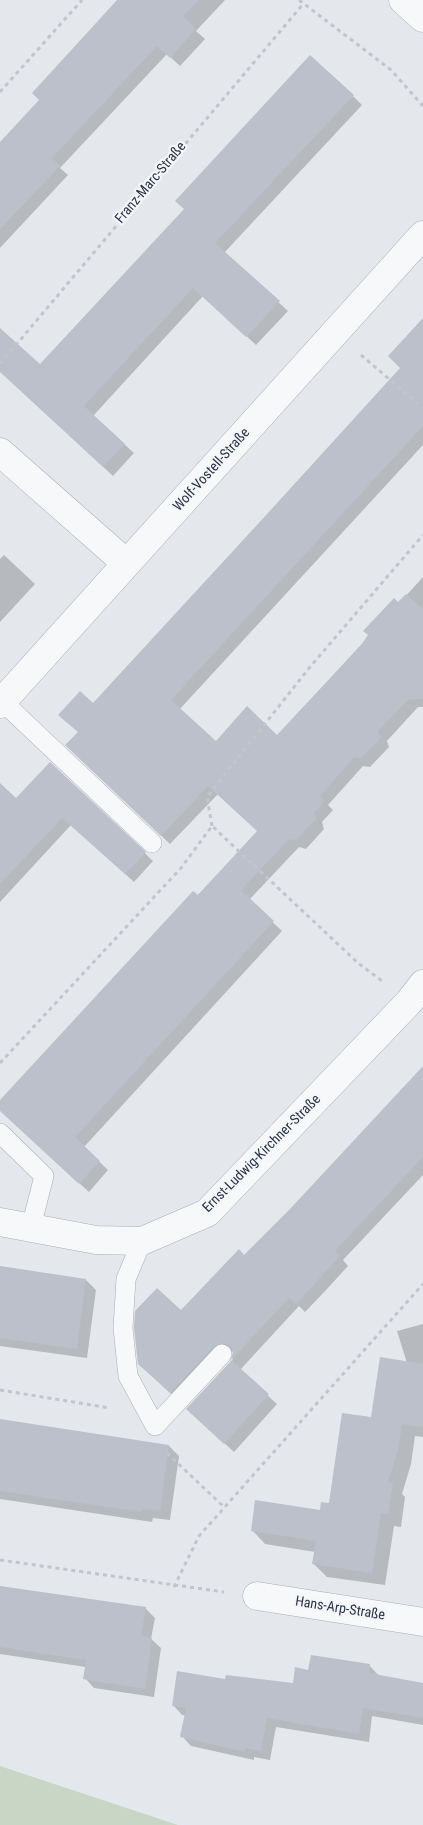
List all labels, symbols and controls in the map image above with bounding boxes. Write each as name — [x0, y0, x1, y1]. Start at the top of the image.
street label: Franz-Marc-Straße — [112, 139, 190, 227]
street label: Wolf-Vostell-Straße — [170, 425, 254, 515]
street label: Ernst-Ludwig-Kirchner-Straße — [199, 1091, 325, 1217]
street label: Hans-Arp-Straße — [294, 1594, 386, 1624]

